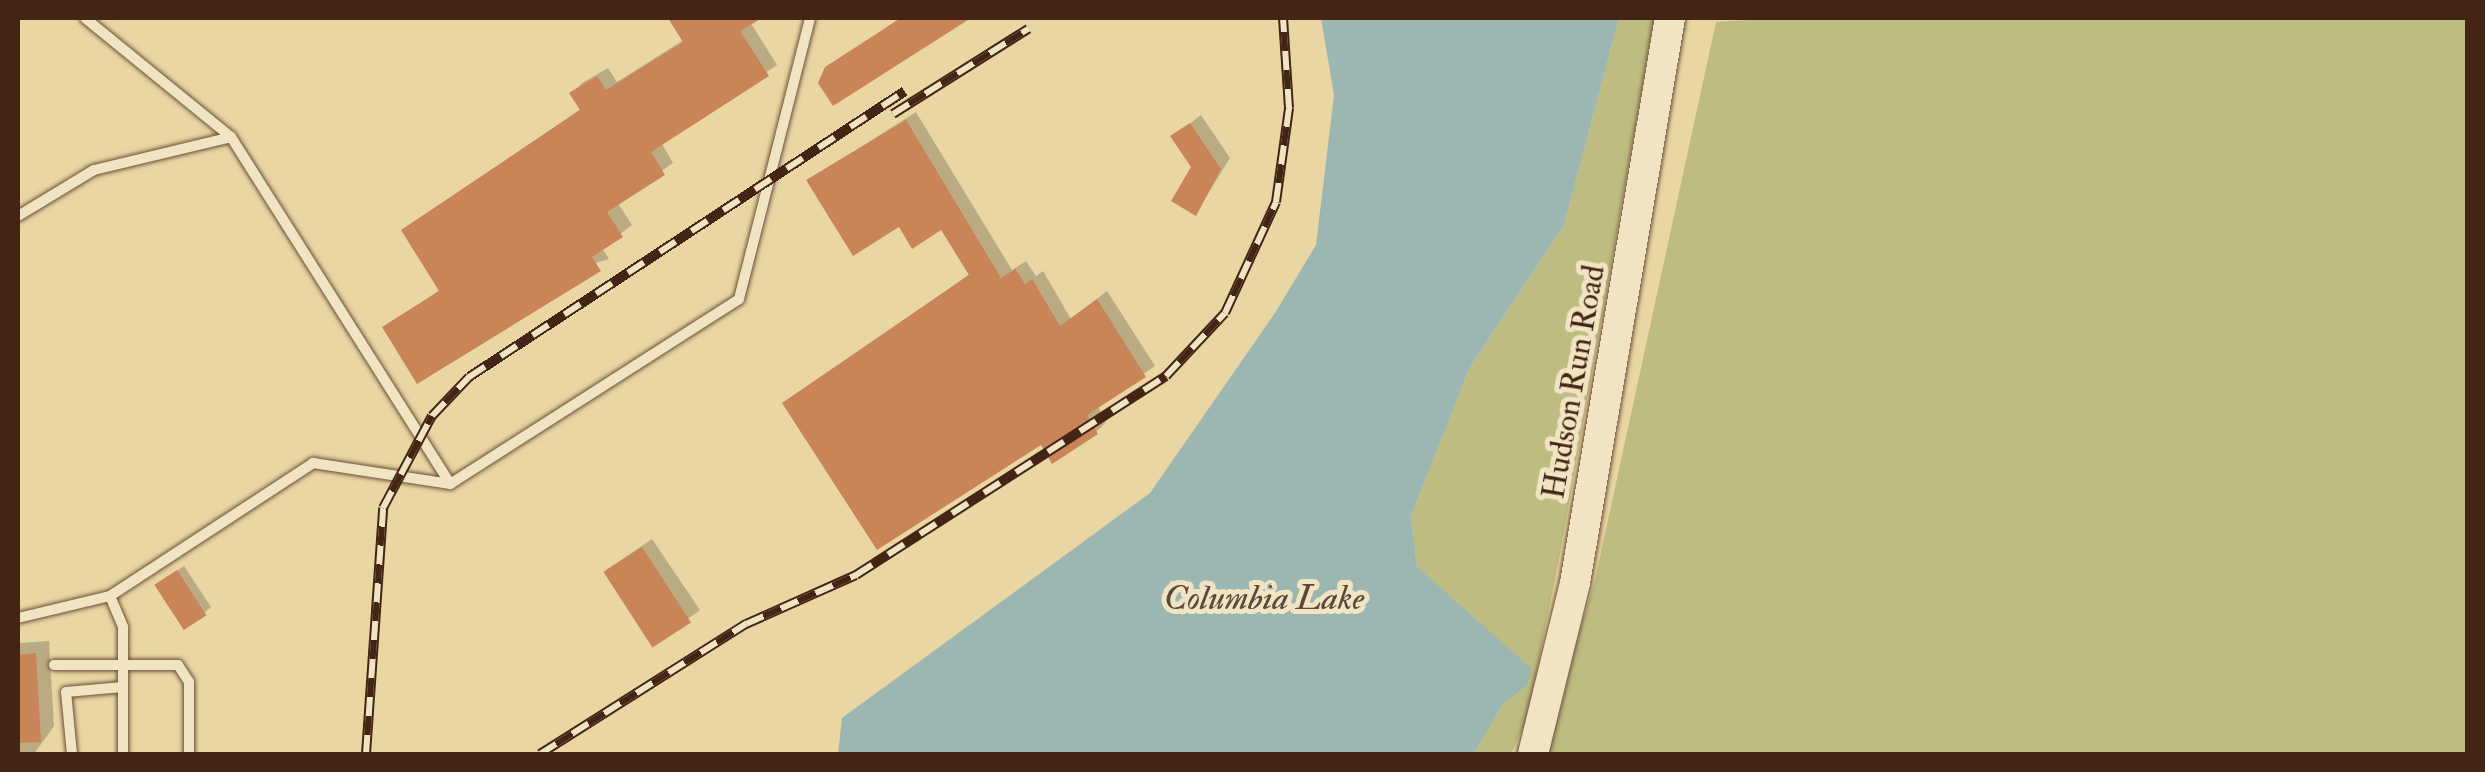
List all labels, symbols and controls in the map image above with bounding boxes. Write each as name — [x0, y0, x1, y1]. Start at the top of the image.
street label: Hudson Run Road — [1535, 262, 1613, 502]
water label: Columbia Lake — [1164, 577, 1364, 619]

